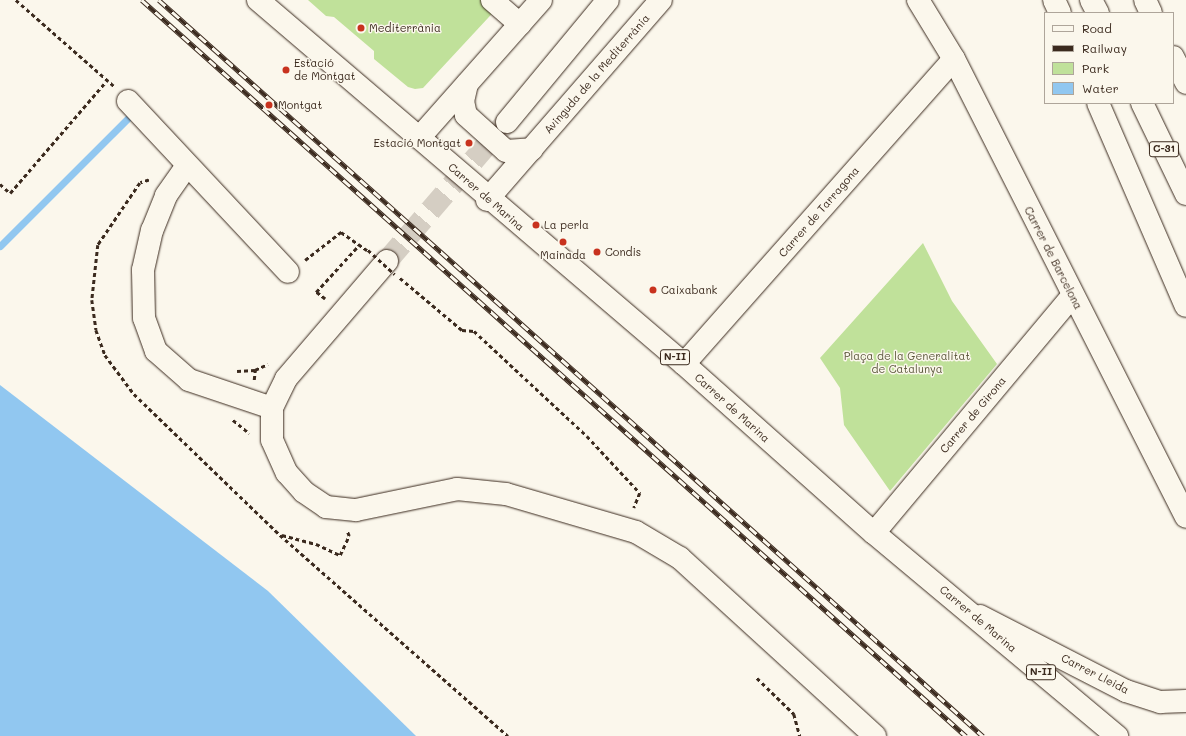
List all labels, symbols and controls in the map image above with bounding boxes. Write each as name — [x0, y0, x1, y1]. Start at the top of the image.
street label: Avinguda de la Mediterrània — [542, 12, 652, 136]
legend — [1044, 12, 1174, 104]
text: Road — [1082, 20, 1112, 36]
place label: Mediterrània — [369, 21, 441, 35]
marker: Mediterrània — [356, 23, 366, 33]
text: Railway — [1082, 40, 1127, 56]
place label: Estació de Montgat — [294, 57, 356, 83]
text: Park — [1082, 60, 1109, 76]
marker: Estació de Montgat — [281, 65, 291, 75]
text: Water — [1082, 80, 1119, 96]
place label: Montgat — [278, 98, 322, 112]
marker: Montgat — [263, 99, 275, 111]
place label: Estació Montgat — [373, 136, 461, 150]
marker: Estació Montgat — [464, 138, 474, 148]
road number: C-31 — [1148, 141, 1180, 157]
street label: Carrer de Marina — [445, 160, 527, 234]
street label: Carrer de Tarragona — [776, 164, 862, 260]
street label: Carrer de Barcelona — [1021, 204, 1085, 312]
place label: La perla — [544, 218, 589, 232]
marker: La perla — [531, 220, 541, 230]
marker: Mainada — [558, 237, 568, 247]
place label: Condis — [605, 245, 641, 259]
marker: Condis — [592, 247, 602, 257]
place label: Mainada — [540, 248, 586, 262]
place label: Caixabank — [661, 283, 717, 297]
marker: Caixabank — [648, 285, 658, 295]
road number: N-II — [659, 349, 691, 365]
park label: Plaça de la Generalitat de Catalunya — [844, 350, 970, 376]
street label: Carrer de Marina — [692, 371, 772, 445]
street label: Carrer de Girona — [937, 374, 1009, 456]
street label: Carrer de Marina — [937, 583, 1019, 655]
street label: Carrer Lleida — [1059, 651, 1131, 697]
road number: N-II — [1025, 664, 1057, 680]

